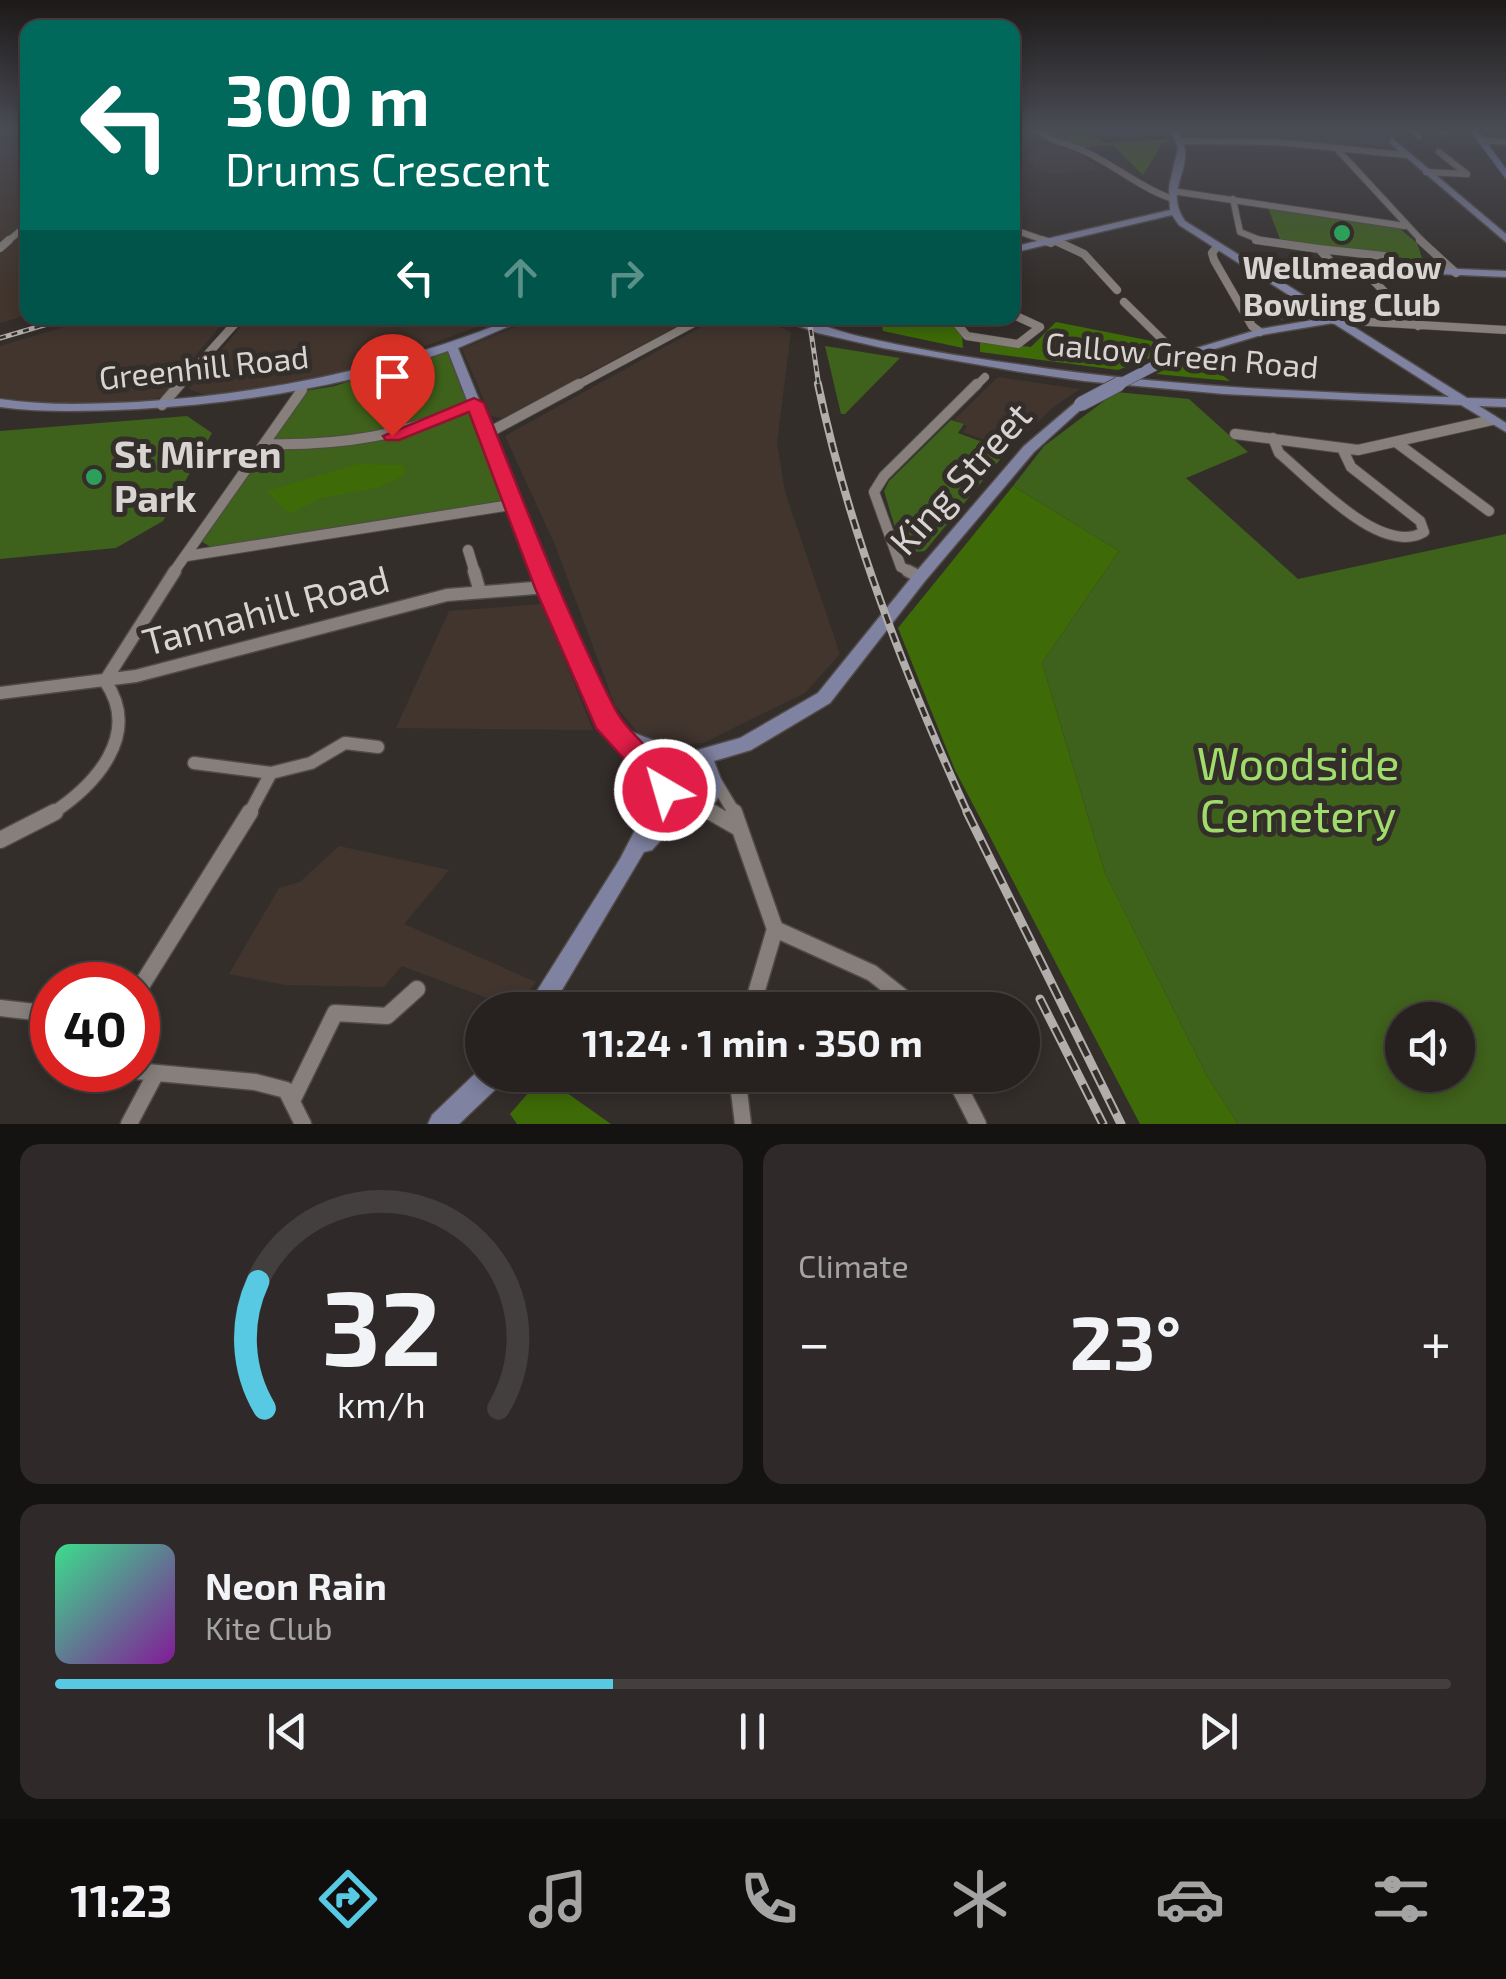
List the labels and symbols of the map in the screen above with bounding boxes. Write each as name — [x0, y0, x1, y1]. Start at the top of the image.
marker: Wellmeadow Bowling Club — [1331, 222, 1353, 244]
place label: Wellmeadow Bowling Club — [1242, 247, 1442, 322]
street label: Gallow Green Road — [1044, 323, 1320, 385]
pin — [350, 334, 435, 437]
street label: Greenhill Road — [97, 336, 311, 396]
street label: King Street — [879, 392, 1040, 563]
place label: St Mirren Park — [114, 430, 282, 520]
marker: St Mirren Park — [83, 466, 105, 488]
street label: Tannahill Road — [137, 554, 394, 664]
park label: Woodside Cemetery — [1197, 735, 1399, 841]
position arrow — [613, 738, 717, 842]
speed limit sign: 40 — [30, 962, 160, 1092]

